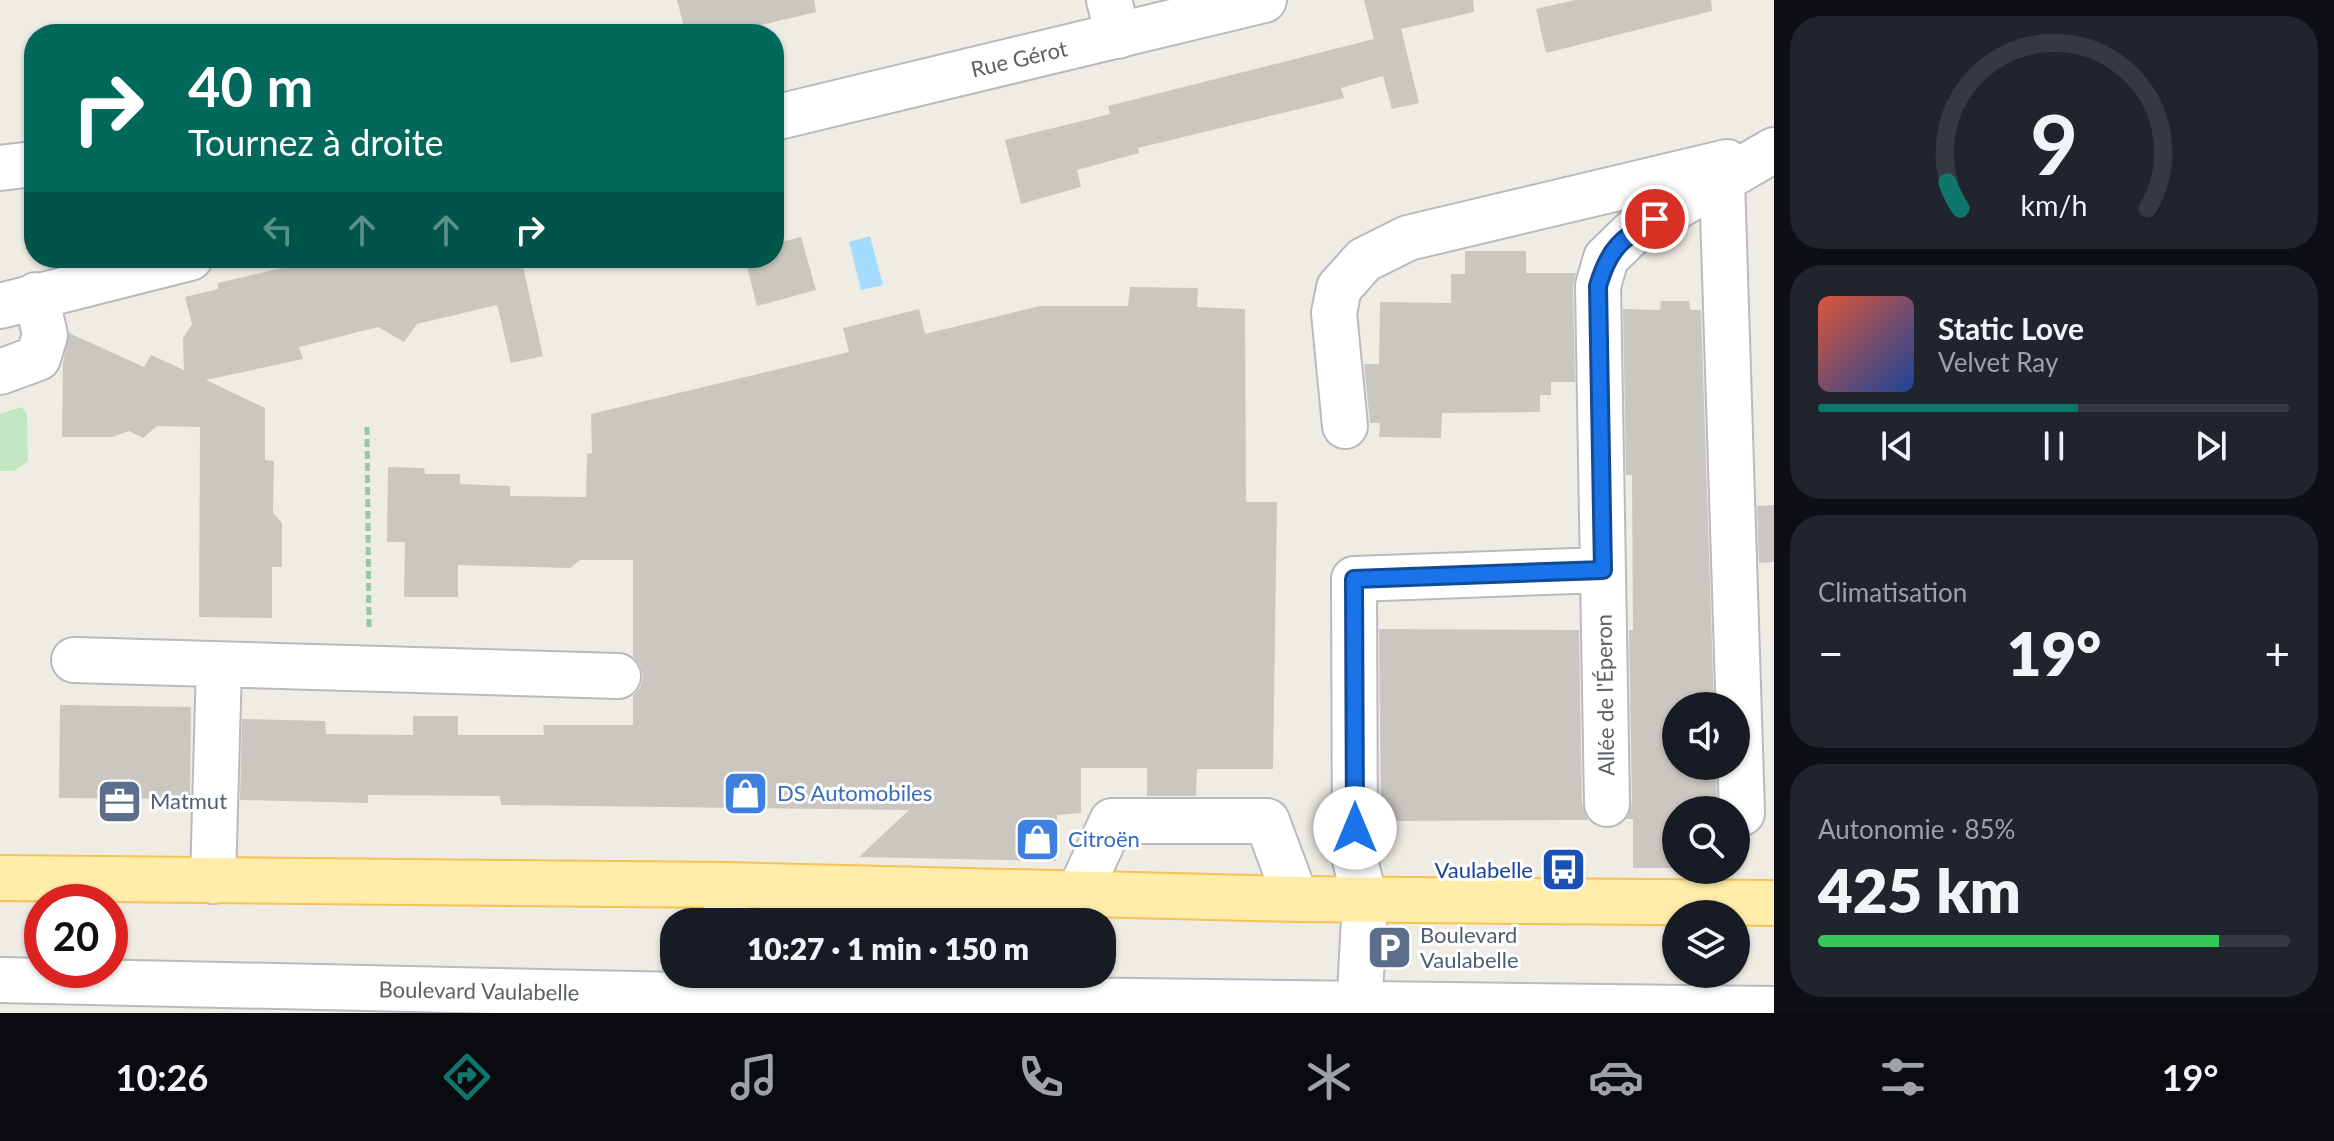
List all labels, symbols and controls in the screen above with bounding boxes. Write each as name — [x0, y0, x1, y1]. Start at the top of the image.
street label: Rue Gérot — [968, 34, 1070, 83]
text: 40 m — [188, 52, 313, 119]
icon: right — [56, 56, 160, 160]
text: 9 — [2030, 92, 2078, 192]
text: Tournez à droite — [188, 120, 444, 164]
pin — [1621, 185, 1689, 253]
text: km/h — [2021, 188, 2087, 222]
icon: arrive — [1633, 197, 1677, 241]
icon: left — [256, 208, 300, 252]
icon: ahead — [340, 208, 384, 252]
icon: ahead — [424, 208, 468, 252]
icon: right — [508, 208, 552, 252]
text: Static Love — [1938, 310, 2084, 346]
text: Velvet Ray — [1938, 346, 2058, 378]
icon: previous — [1875, 424, 1919, 468]
icon: pause — [2032, 424, 2076, 468]
icon: next — [2189, 424, 2233, 468]
text: Climatisation — [1818, 576, 1967, 608]
street label: Allée de l'Éperon — [1590, 614, 1619, 776]
text: 19° — [2007, 617, 2101, 689]
text: − — [1818, 627, 1844, 679]
text: + — [2264, 627, 2290, 679]
map controls — [1662, 692, 1750, 988]
button: sound — [1662, 692, 1750, 780]
shop icon: DS Automobiles — [722, 769, 770, 817]
office icon: Matmut — [95, 777, 143, 825]
place label: DS Automobiles — [777, 779, 932, 806]
position arrow — [1313, 786, 1397, 870]
place label: Matmut — [150, 787, 227, 814]
button: search — [1662, 796, 1750, 884]
text: Autonomie · 85% — [1818, 813, 2015, 845]
shop icon: Citroën — [1013, 815, 1061, 863]
place label: Citroën — [1068, 825, 1140, 852]
bus stop icon: Vaulabelle — [1540, 846, 1588, 894]
text: 425 km — [1818, 854, 2021, 926]
place label: Vaulabelle — [1434, 856, 1533, 883]
speed limit sign: 20 — [24, 884, 128, 988]
button: layers — [1662, 900, 1750, 988]
place label: Boulevard Vaulabelle — [1420, 921, 1519, 973]
parking icon: Boulevard Vaulabelle — [1365, 924, 1413, 972]
text: 10:27 · 1 min · 150 m — [747, 930, 1029, 966]
street label: Boulevard Vaulabelle — [378, 975, 580, 1006]
icon: directions — [439, 1049, 495, 1105]
icon: music — [726, 1049, 782, 1105]
icon: phone — [1013, 1049, 1069, 1105]
icon: climate — [1301, 1049, 1357, 1105]
icon: car — [1588, 1049, 1644, 1105]
icon: filters — [1875, 1049, 1931, 1105]
text: 10:26 — [116, 1055, 208, 1099]
text: 19° — [2162, 1055, 2218, 1099]

